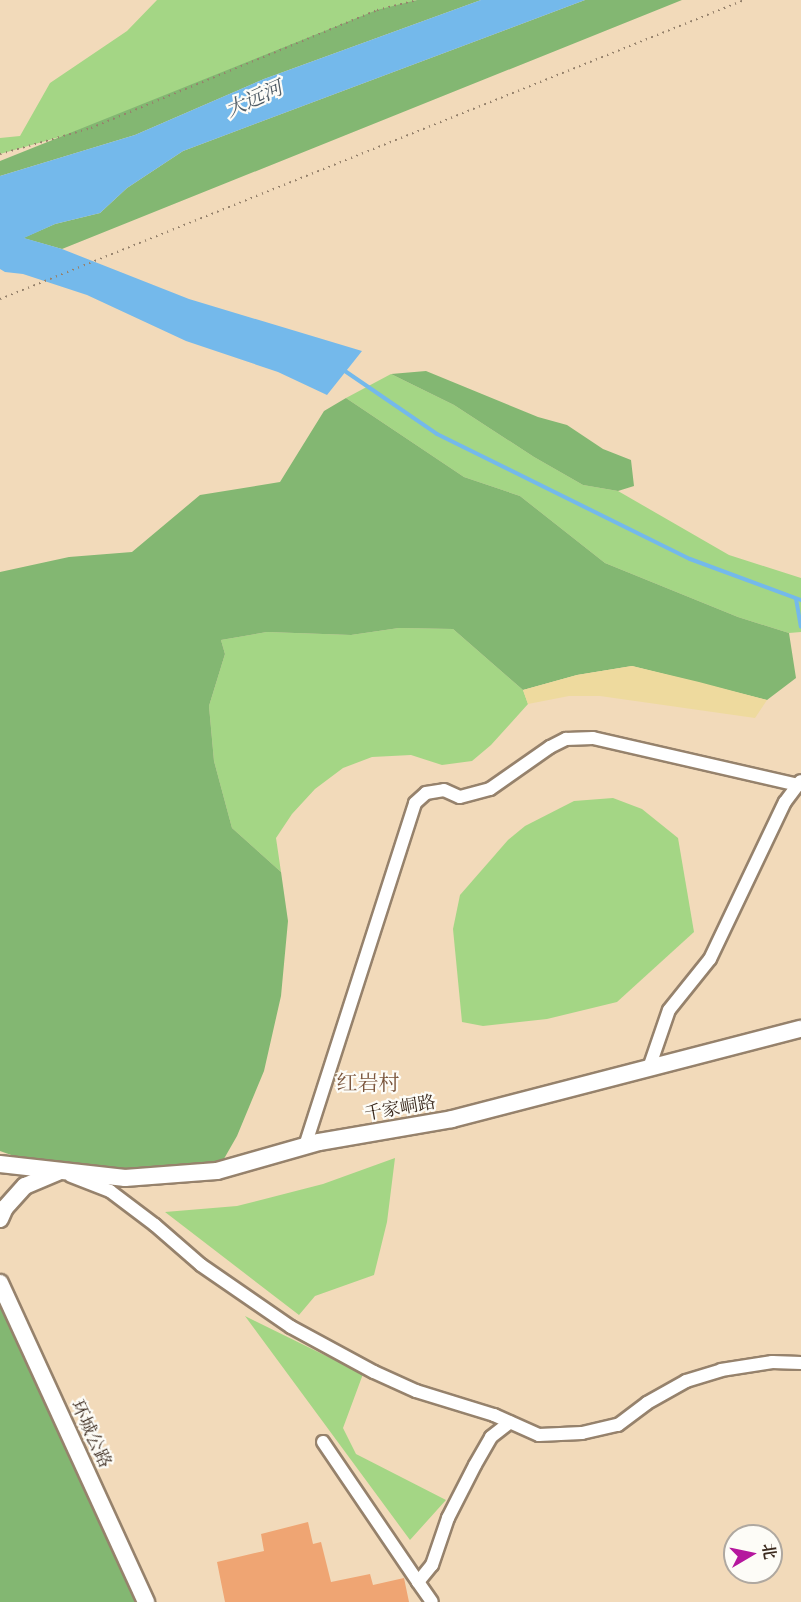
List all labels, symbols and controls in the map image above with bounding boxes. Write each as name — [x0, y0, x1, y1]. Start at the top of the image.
water label: 大远河 — [222, 76, 286, 122]
district label: 红岩村 — [337, 1070, 399, 1096]
street label: 千家峒路 — [363, 1091, 437, 1125]
street label: 环城公路 — [66, 1397, 116, 1471]
north arrow — [723, 1524, 783, 1584]
text: 北 — [759, 1542, 780, 1561]

